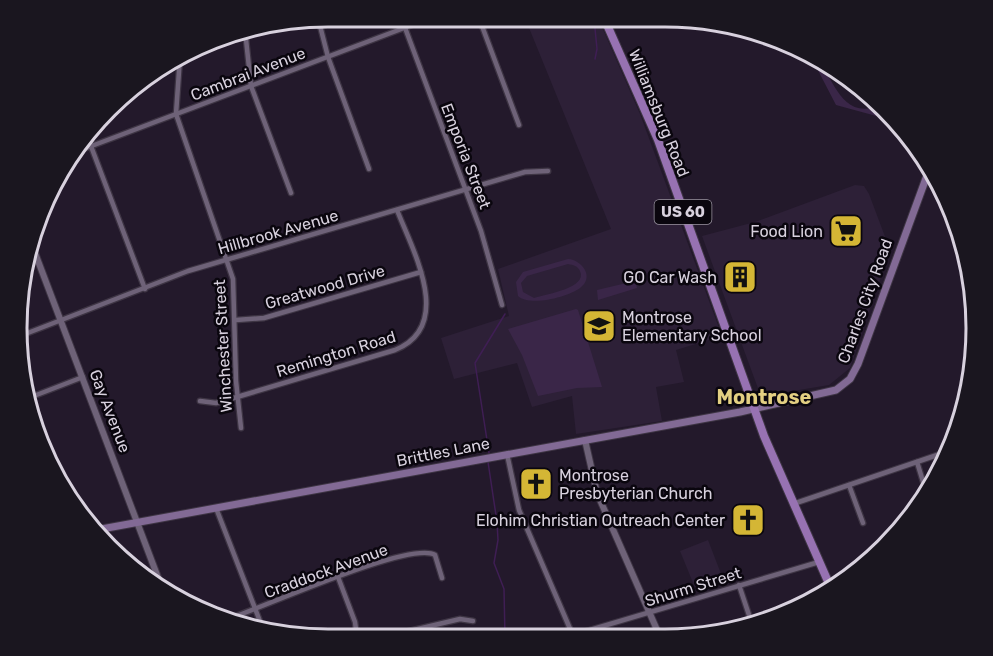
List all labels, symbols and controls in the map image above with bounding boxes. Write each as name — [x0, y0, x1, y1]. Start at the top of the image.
street label: Cambrai Avenue — [188, 43, 308, 105]
street label: Williamsburg Road — [625, 46, 693, 180]
street label: Emporia Street — [437, 100, 495, 212]
road number: US 60 — [654, 200, 712, 224]
street label: Hillbrook Avenue — [216, 206, 340, 258]
supermarket icon: Food Lion — [828, 213, 864, 249]
place label: Food Lion — [750, 222, 823, 241]
street label: Charles City Road — [834, 236, 896, 366]
building icon: GO Car Wash — [722, 259, 758, 295]
street label: Greatwood Drive — [263, 261, 387, 313]
place label: GO Car Wash — [623, 268, 717, 287]
street label: Winchester Street — [210, 279, 236, 413]
school or university icon: Montrose Elementary School — [581, 308, 617, 344]
place label: Montrose Elementary School — [622, 308, 762, 345]
street label: Remington Road — [274, 327, 398, 381]
street label: Gay Avenue — [85, 367, 135, 455]
district label: Montrose — [716, 385, 812, 409]
street label: Brittles Lane — [395, 434, 491, 470]
church icon: Montrose Presbyterian Church — [518, 466, 554, 502]
place label: Montrose Presbyterian Church — [559, 466, 713, 503]
church icon: Elohim Christian Outreach Center — [730, 502, 766, 538]
place label: Elohim Christian Outreach Center — [476, 511, 725, 530]
street label: Craddock Avenue — [262, 540, 390, 602]
street label: Shurm Street — [642, 563, 744, 611]

